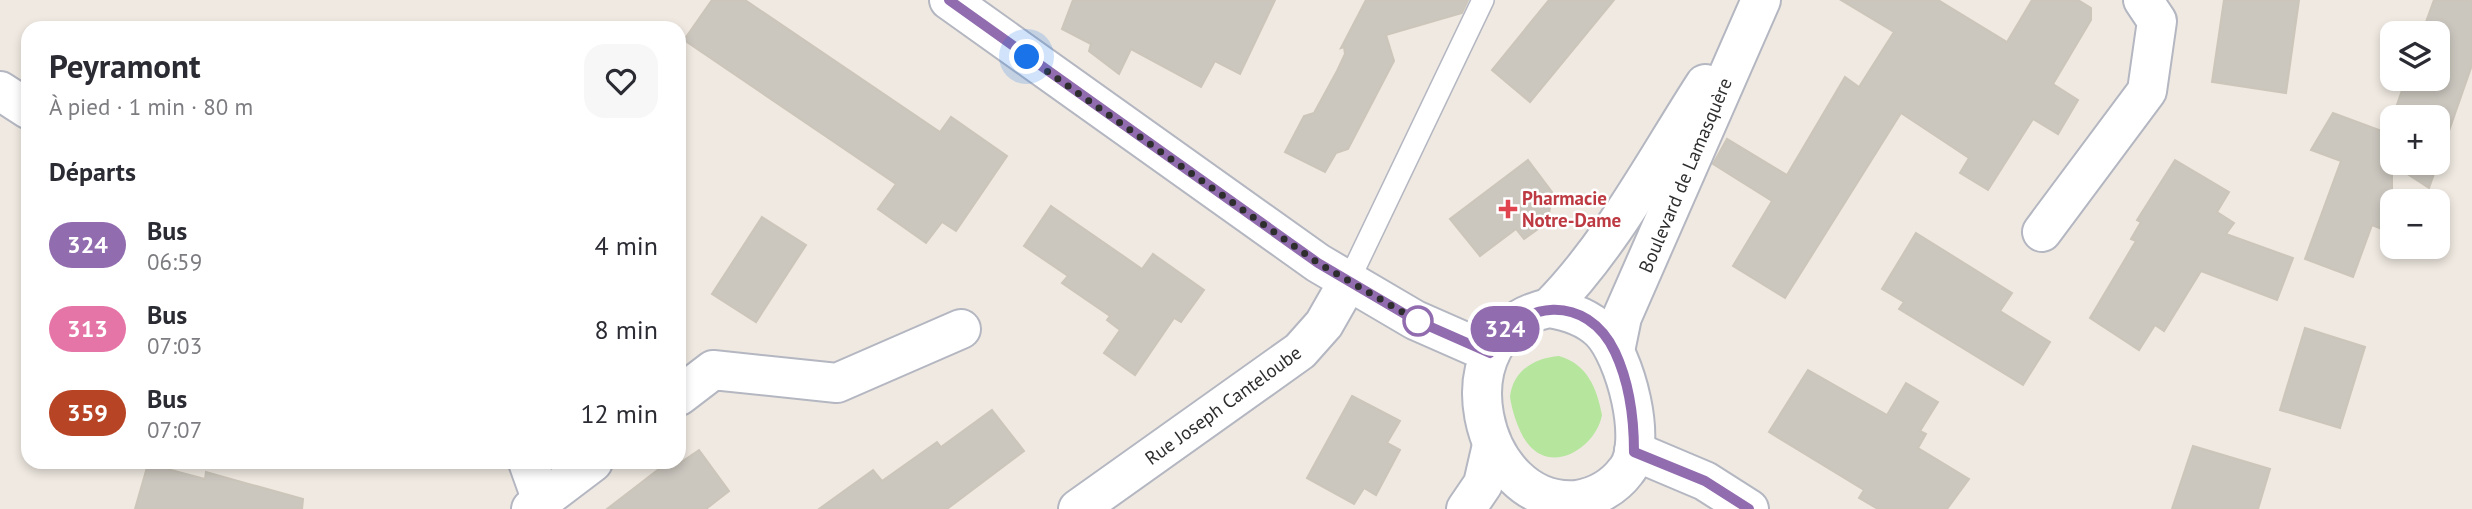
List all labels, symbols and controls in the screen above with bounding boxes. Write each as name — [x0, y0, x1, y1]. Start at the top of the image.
map controls — [2380, 21, 2450, 259]
button: layers — [2380, 21, 2450, 91]
your location — [1009, 39, 1044, 74]
text: Peyramont — [49, 44, 201, 87]
button: heart — [584, 44, 658, 118]
street label: Boulevard de Lamasquère — [1633, 74, 1737, 276]
text: À pied · 1 min · 80 m — [49, 92, 253, 121]
button: + — [2380, 105, 2450, 175]
text: Départs — [49, 155, 136, 188]
place label: Pharmacie Notre-Dame — [1522, 186, 1621, 232]
button: − — [2380, 189, 2450, 259]
marker: Pharmacie Notre-Dame — [1500, 201, 1516, 217]
text: Bus — [147, 214, 187, 247]
text: 324 — [67, 229, 108, 260]
text: 4 min — [595, 229, 658, 262]
text: 06:59 — [147, 247, 202, 276]
text: Bus — [147, 298, 187, 331]
unlabelled marker — [1403, 306, 1433, 336]
line badge: 324 — [1465, 306, 1545, 352]
text: 313 — [67, 313, 108, 344]
text: 8 min — [595, 313, 658, 346]
text: 324 — [1485, 313, 1525, 344]
text: 07:03 — [147, 331, 202, 360]
street label: Rue Joseph Canteloube — [1140, 340, 1306, 470]
text: Bus — [147, 382, 187, 415]
text: 359 — [67, 397, 108, 428]
text: 12 min — [580, 397, 658, 430]
text: 07:07 — [147, 415, 202, 444]

